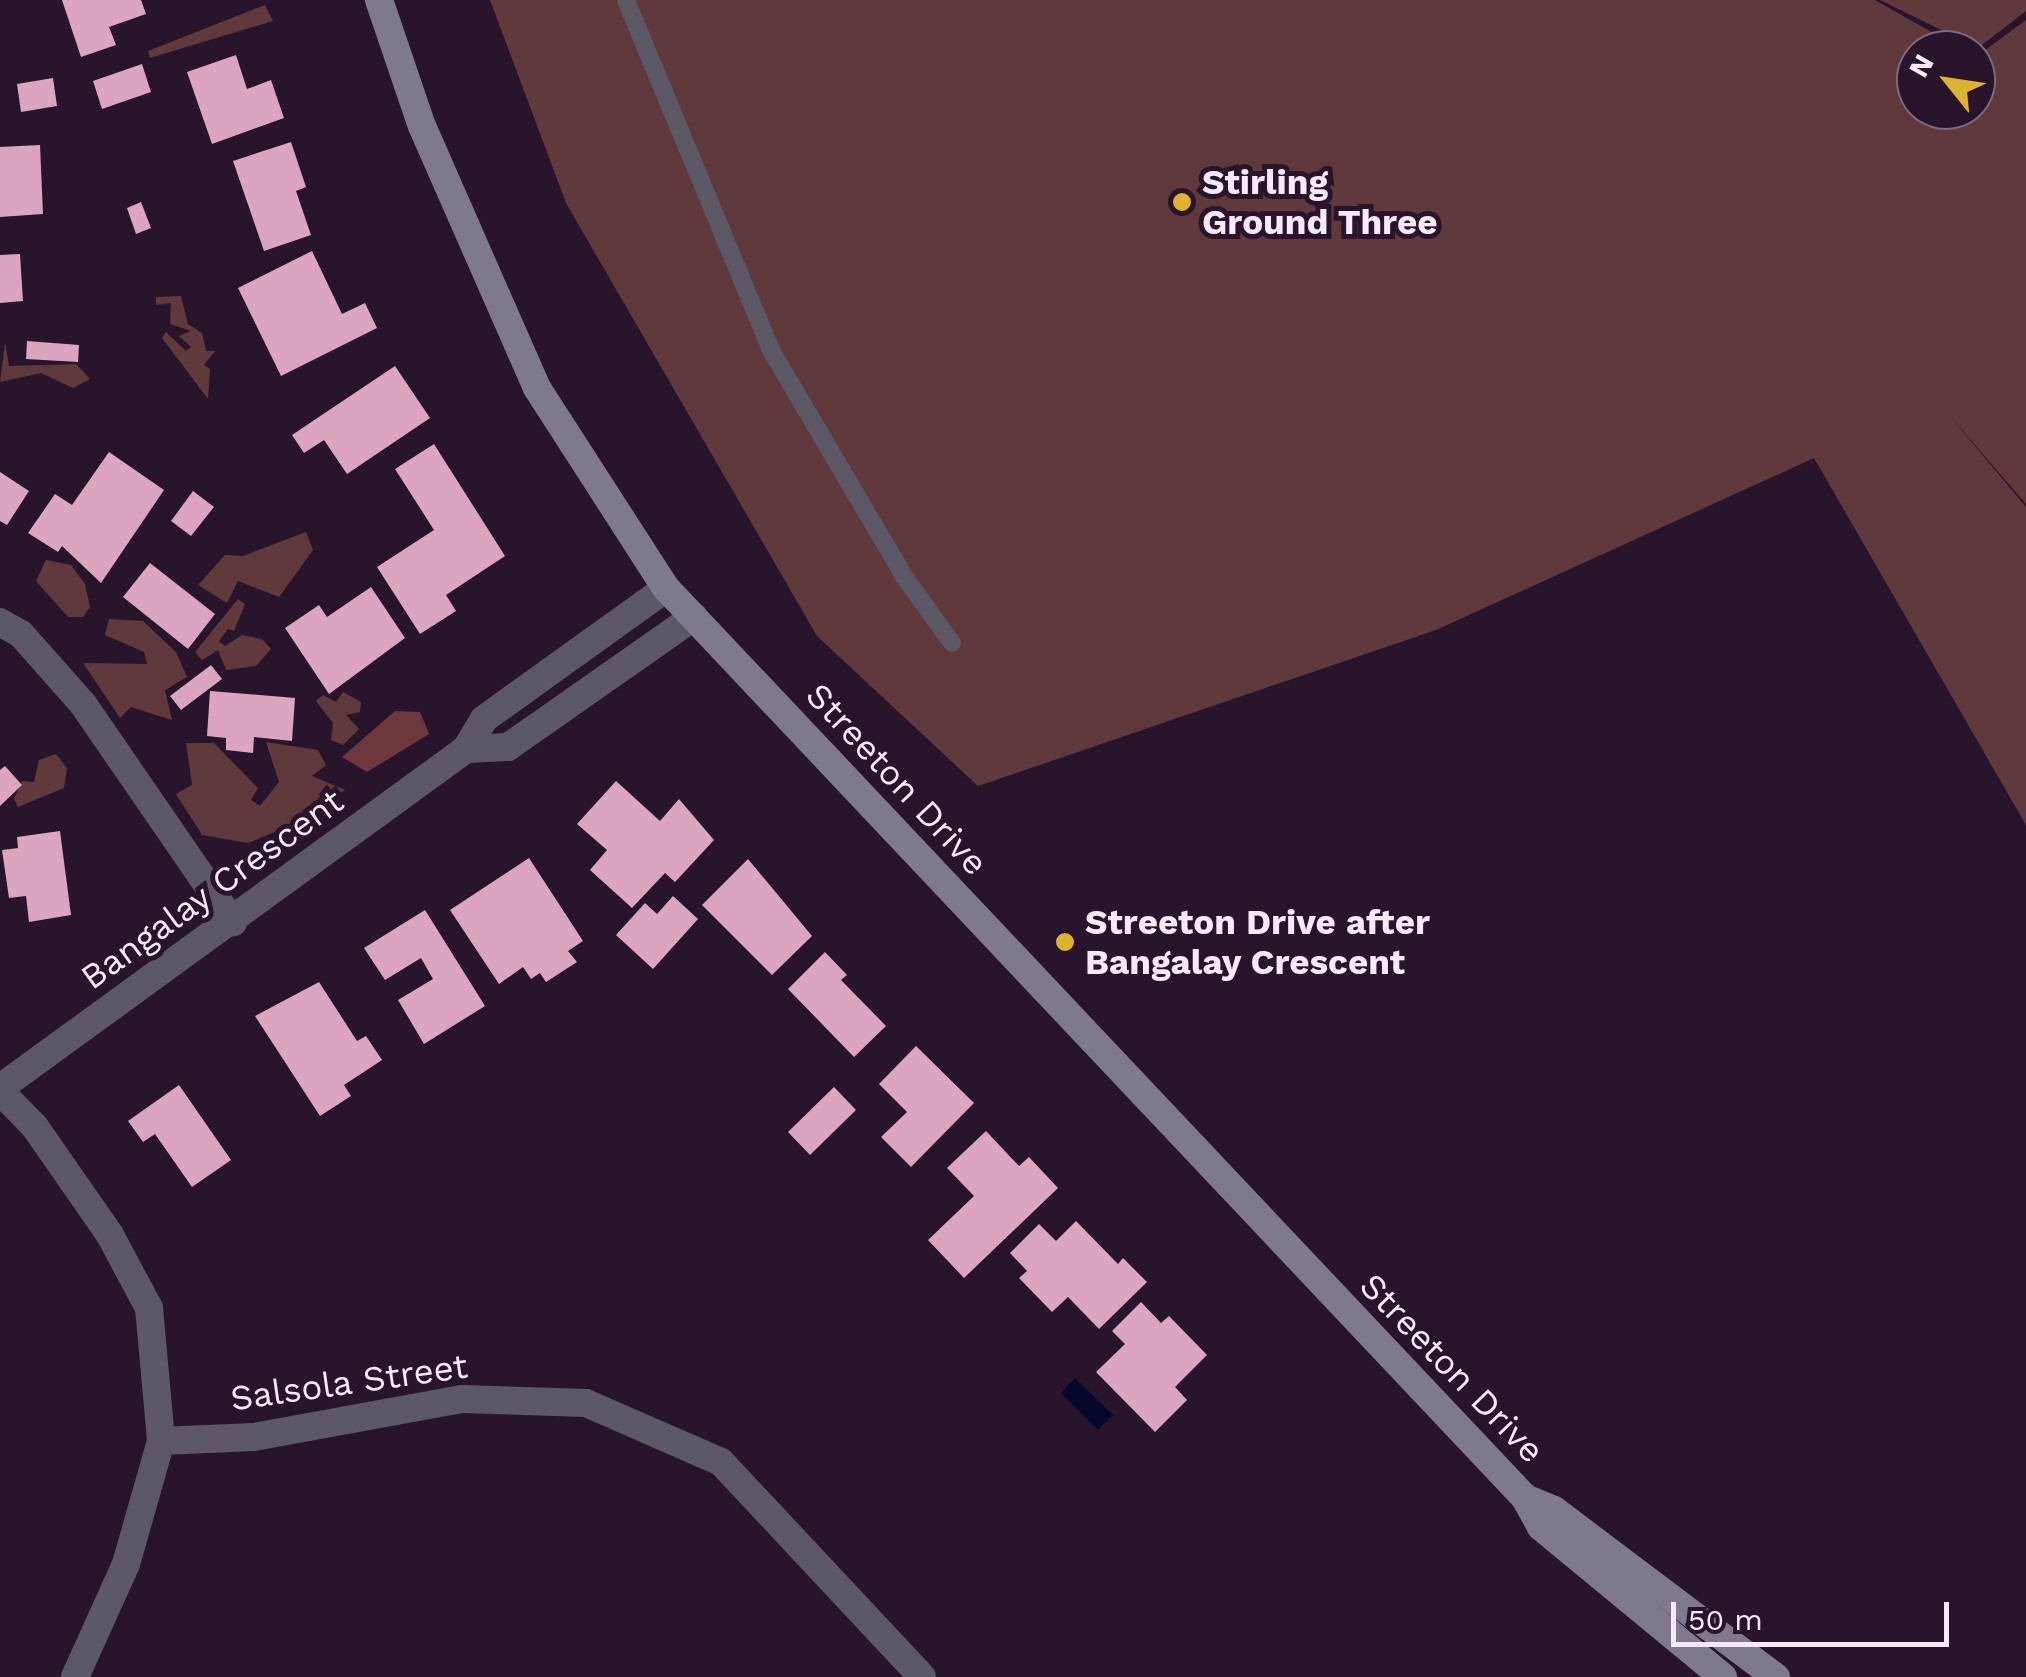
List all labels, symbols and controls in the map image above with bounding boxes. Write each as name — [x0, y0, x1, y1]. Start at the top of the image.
north arrow — [1896, 30, 1996, 130]
text: N — [1902, 49, 1941, 83]
place label: Stirling Ground Three — [1202, 161, 1438, 243]
marker: Stirling Ground Three — [1171, 191, 1193, 213]
street label: Streeton Drive — [797, 674, 997, 884]
street label: Bangalay Crescent — [72, 780, 352, 998]
place label: Streeton Drive after Bangalay Crescent — [1085, 901, 1430, 983]
marker: Streeton Drive after Bangalay Crescent — [1054, 931, 1076, 953]
street label: Streeton Drive — [1351, 1265, 1553, 1471]
street label: Salsola Street — [227, 1345, 471, 1419]
scale bar — [1676, 1582, 1954, 1644]
text: 50 m — [1688, 1602, 1763, 1637]

